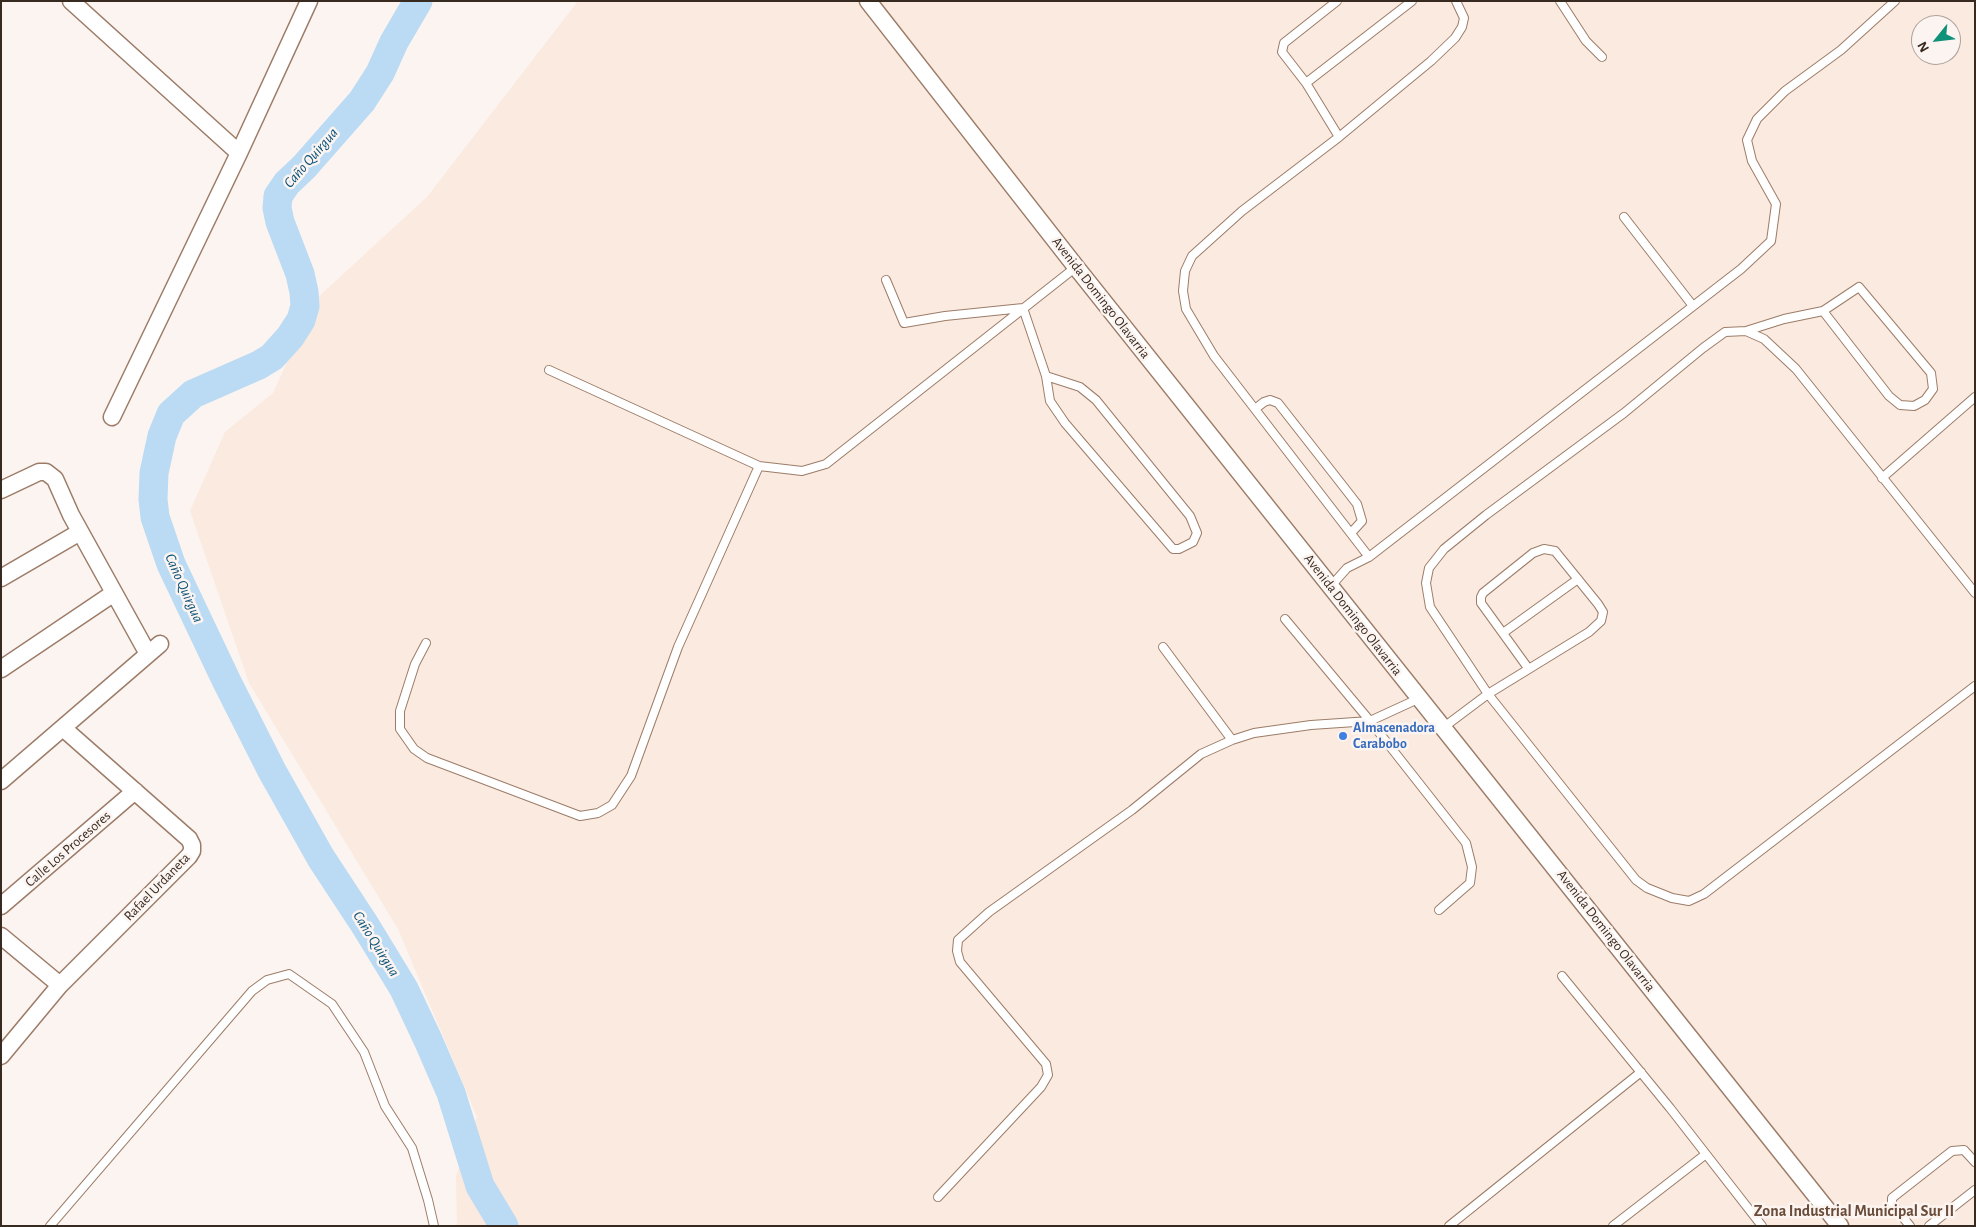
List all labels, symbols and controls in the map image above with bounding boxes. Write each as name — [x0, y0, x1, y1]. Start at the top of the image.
north arrow — [1911, 15, 1961, 65]
text: N — [1915, 39, 1932, 54]
water label: Caño Quirgua — [280, 124, 342, 192]
street label: Avenida Domingo Olavarria — [1048, 234, 1154, 362]
water label: Caño Quirgua — [161, 551, 207, 625]
street label: Avenida Domingo Olavarria — [1300, 551, 1406, 679]
place label: Almacenadora Carabobo — [1353, 720, 1435, 752]
marker: Almacenadora Carabobo — [1337, 730, 1349, 742]
street label: Calle Los Procesores — [22, 807, 114, 891]
street label: Rafael Urdaneta — [120, 850, 194, 924]
street label: Avenida Domingo Olavarria — [1553, 867, 1659, 995]
water label: Caño Quirgua — [349, 908, 403, 980]
district label: Zona Industrial Municipal Sur II — [1754, 1201, 1954, 1221]

